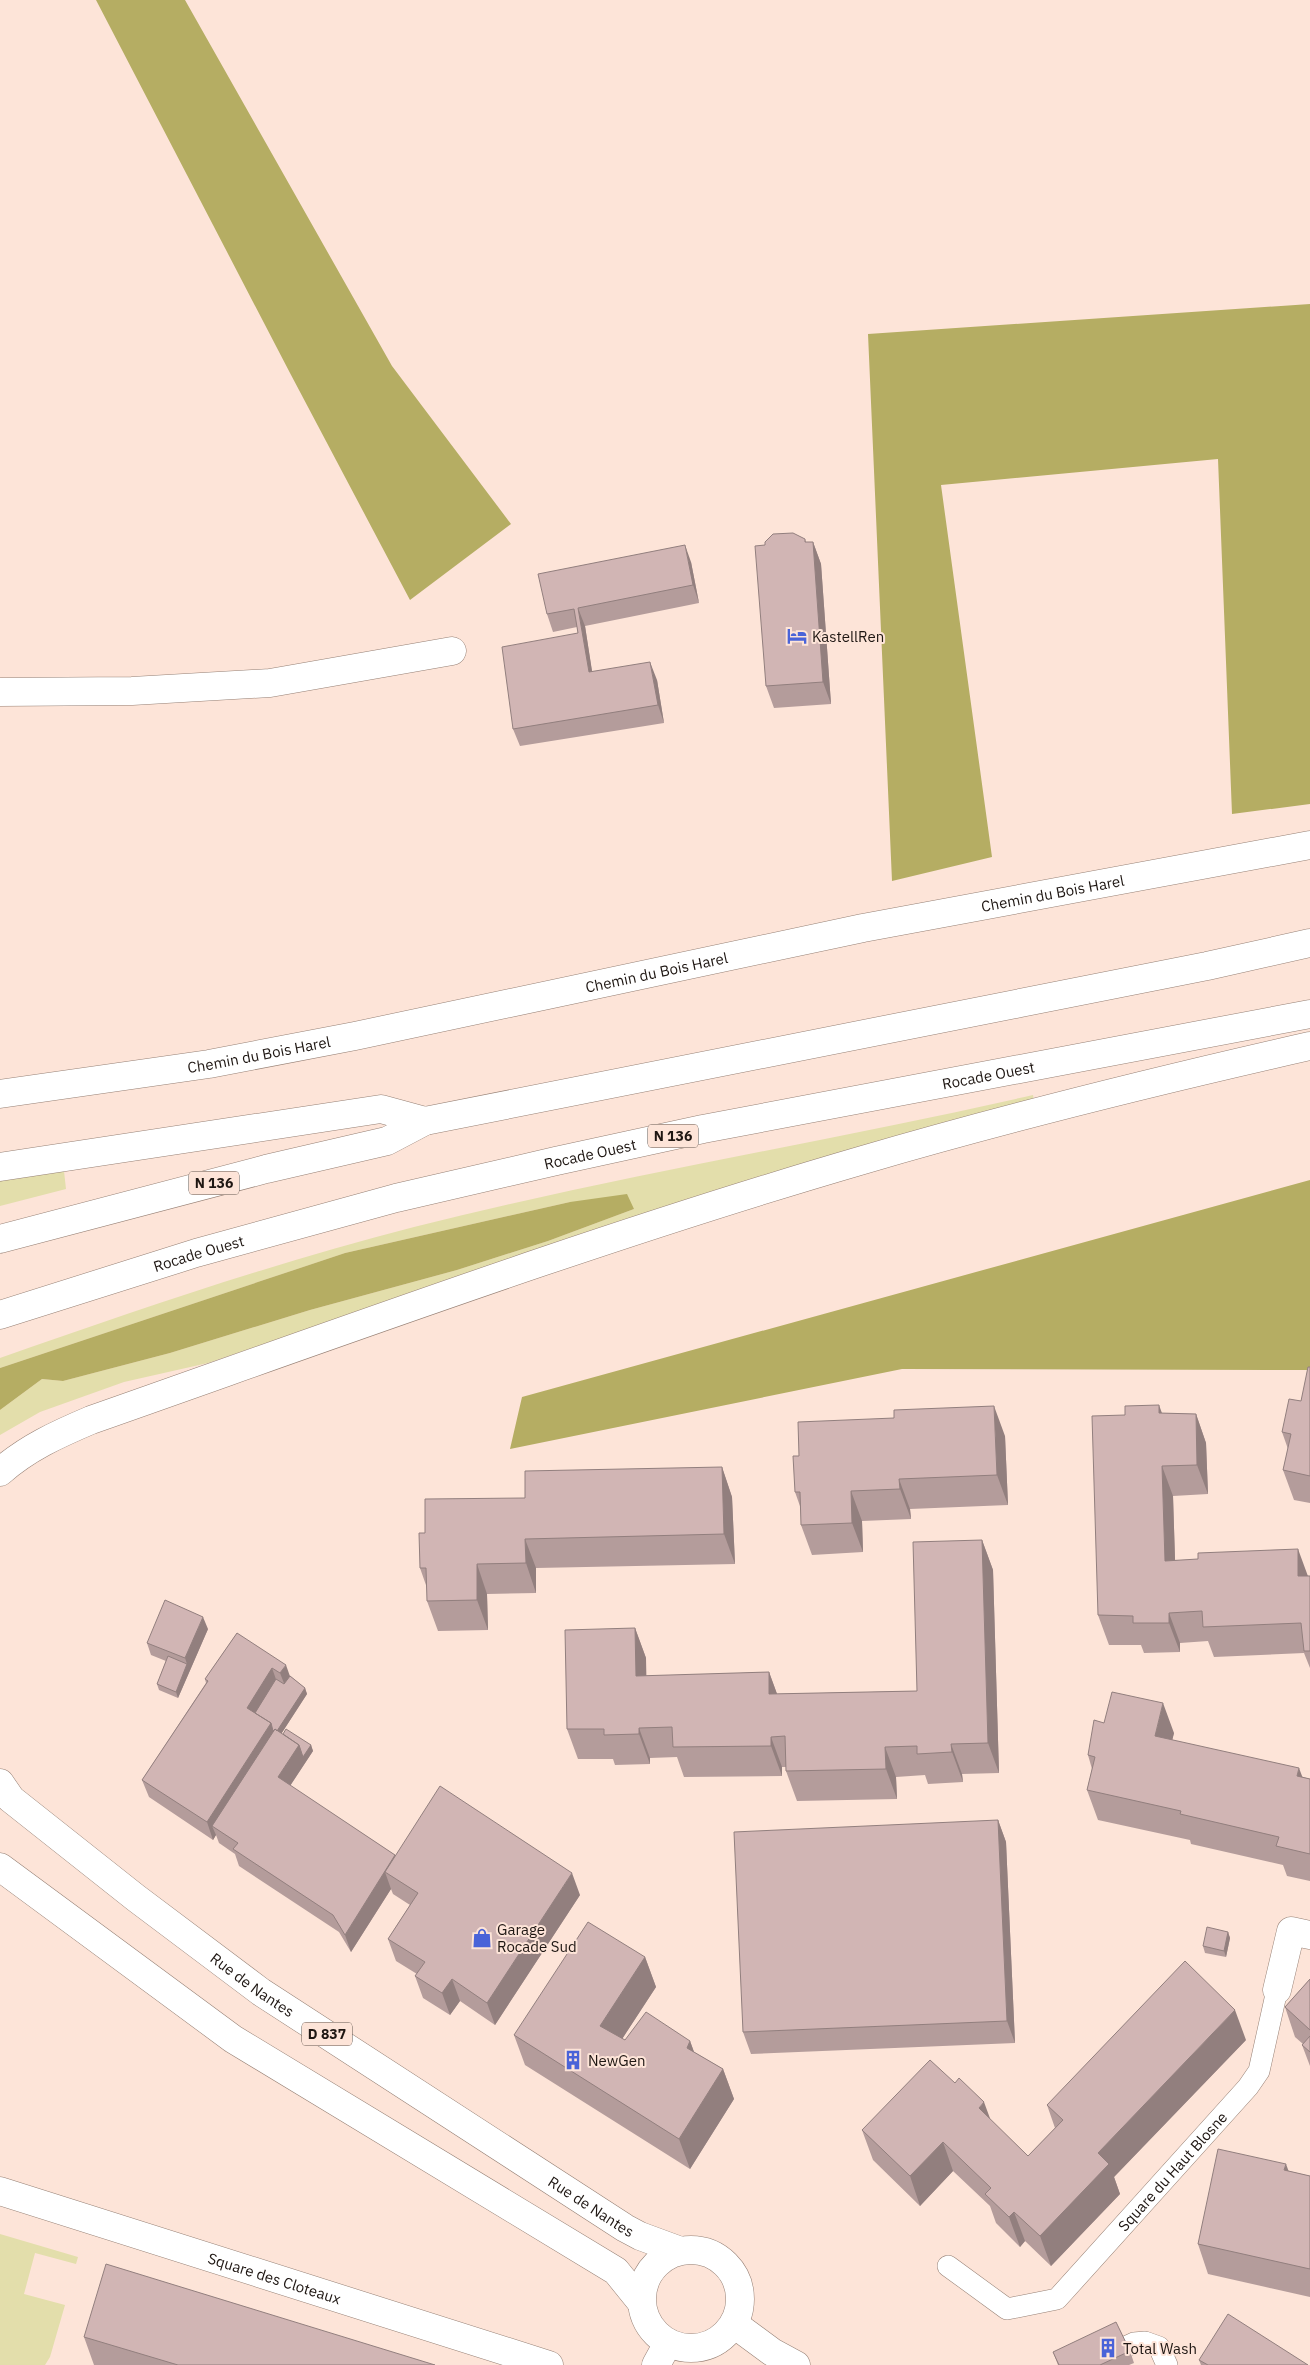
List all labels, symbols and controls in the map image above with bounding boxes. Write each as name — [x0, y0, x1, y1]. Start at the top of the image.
hotel icon: KastellRen — [786, 625, 808, 647]
place label: KastellRen — [812, 627, 884, 646]
street label: Chemin du Bois Harel — [980, 870, 1126, 915]
street label: Chemin du Bois Harel — [584, 948, 729, 996]
street label: Chemin du Bois Harel — [186, 1031, 332, 1076]
street label: Rocade Ouest — [940, 1057, 1036, 1093]
road number: N 136 — [648, 1124, 698, 1148]
street label: Rocade Ouest — [542, 1134, 638, 1173]
road number: N 136 — [189, 1172, 239, 1194]
street label: Rocade Ouest — [151, 1231, 246, 1275]
place label: Garage Rocade Sud — [497, 1920, 577, 1956]
shop icon: Garage Rocade Sud — [471, 1927, 493, 1949]
street label: Rue de Nantes — [207, 1948, 298, 2021]
road number: D 837 — [302, 2022, 352, 2046]
building icon: NewGen — [562, 2049, 584, 2071]
place label: NewGen — [588, 2051, 645, 2070]
street label: Square du Haut Blosne — [1113, 2108, 1231, 2235]
street label: Rue de Nantes — [545, 2171, 638, 2241]
street label: Square des Cloteaux — [206, 2248, 344, 2308]
building icon: Total Wash — [1097, 2337, 1119, 2359]
place label: Total Wash — [1123, 2339, 1197, 2358]

